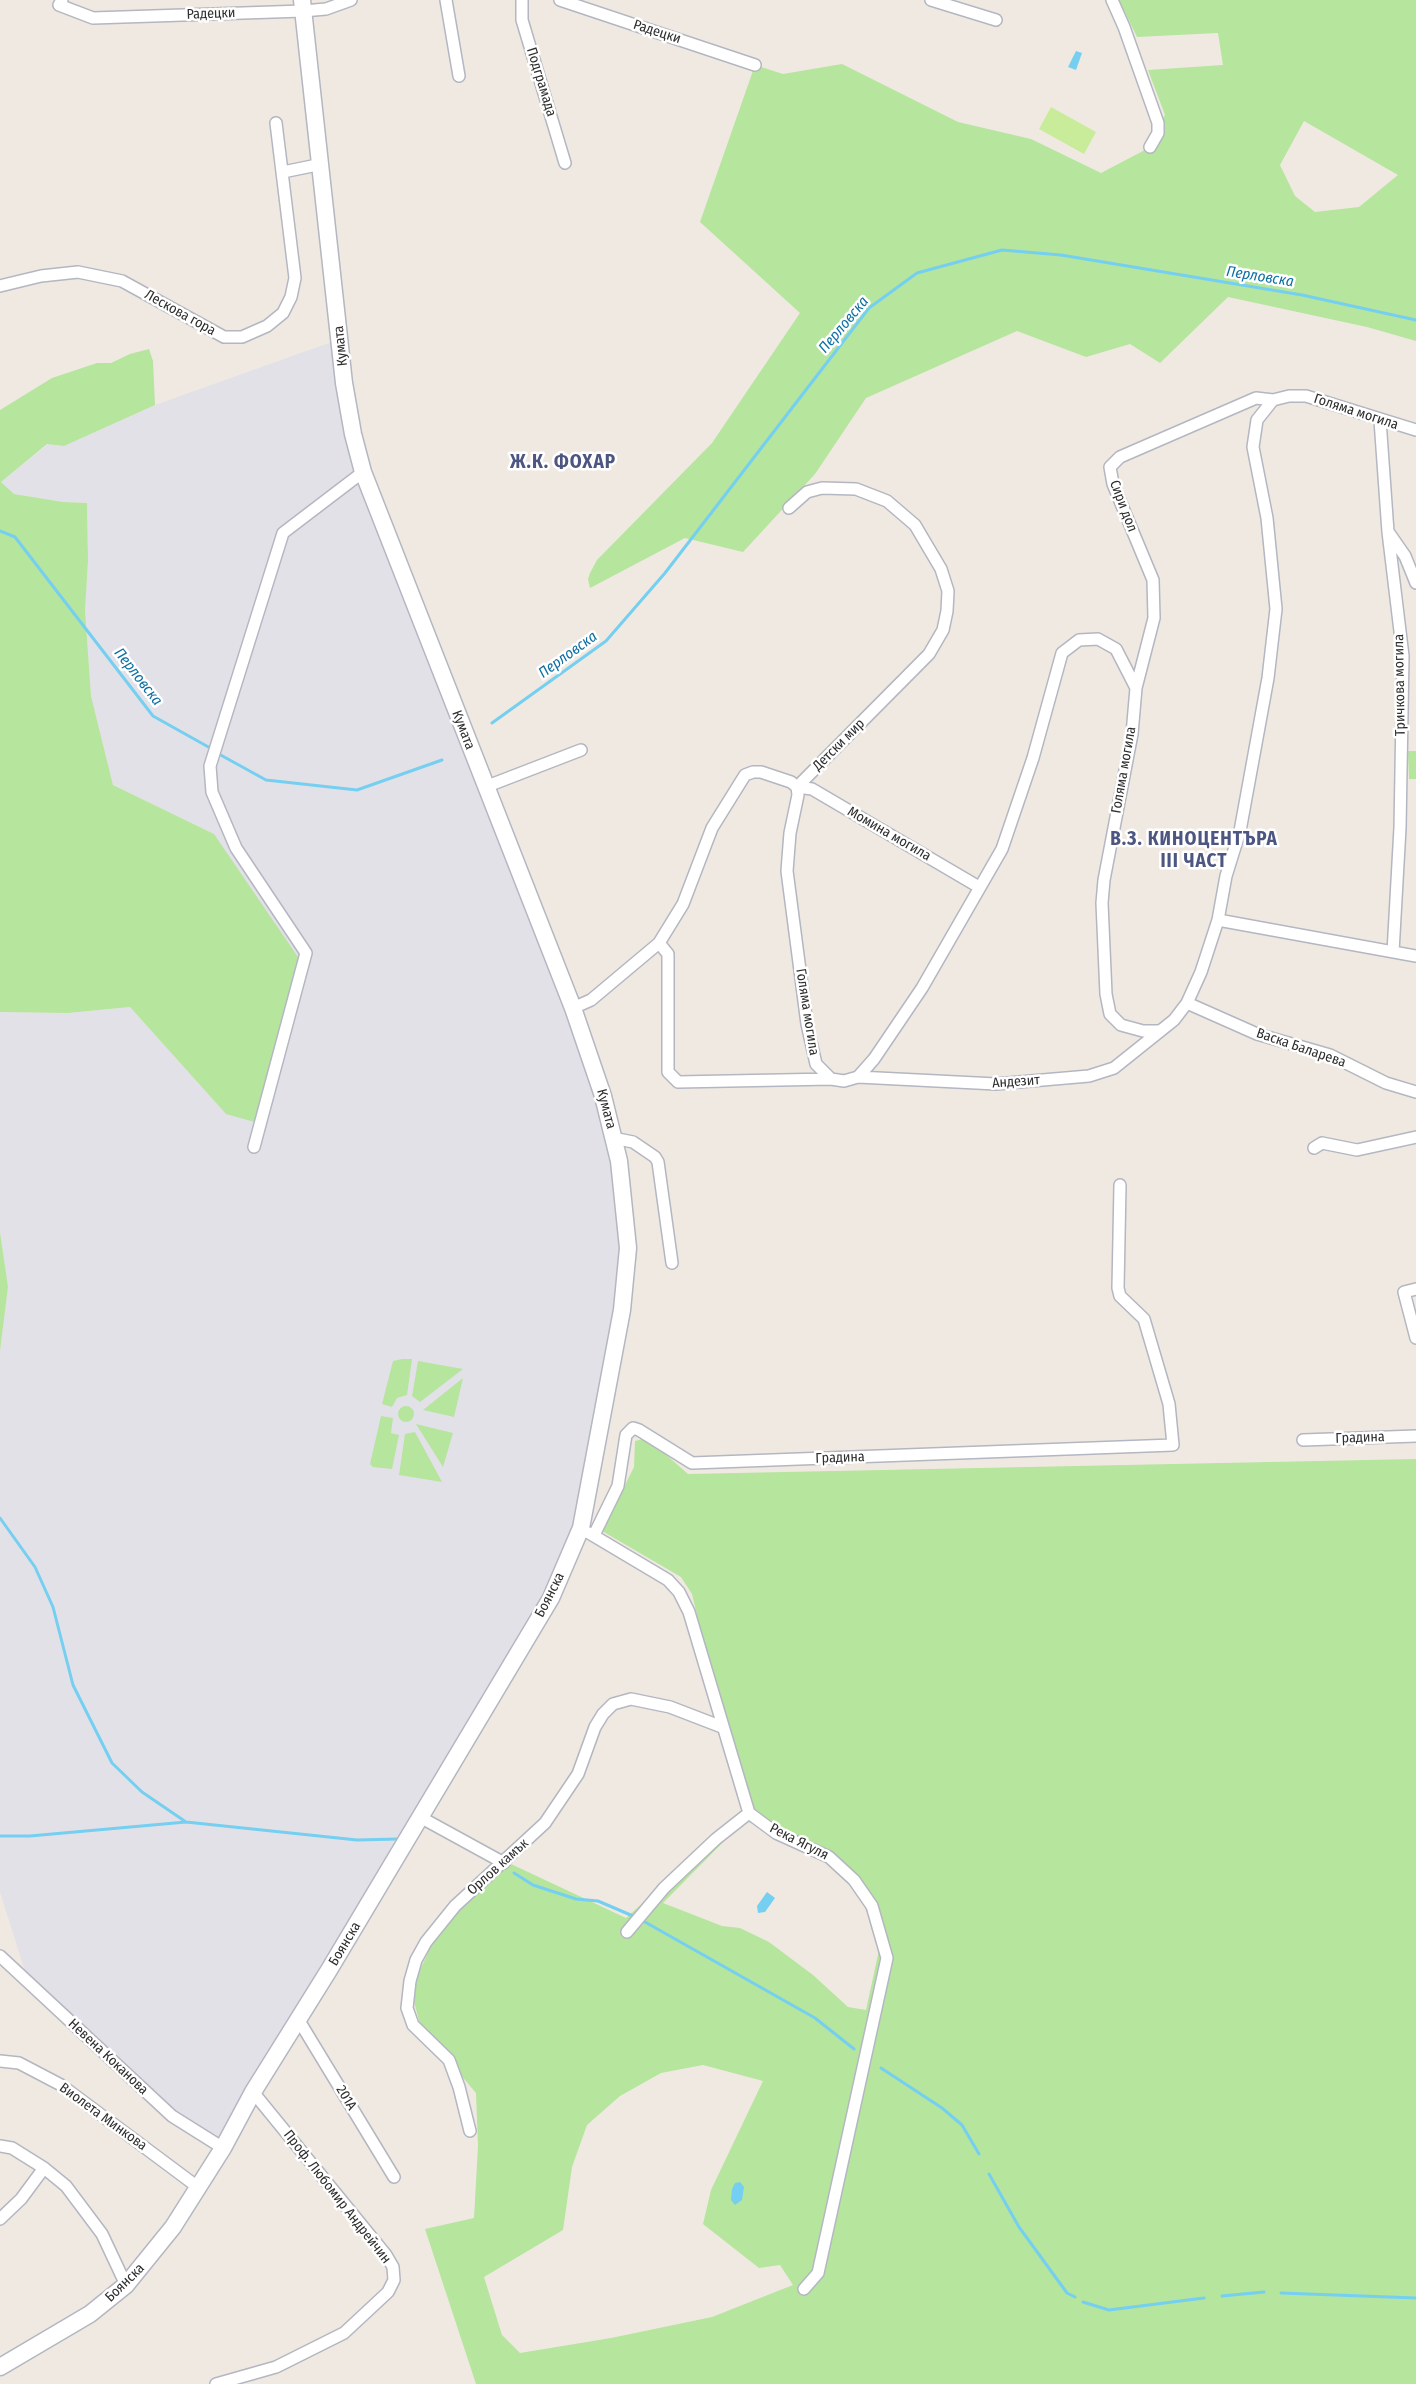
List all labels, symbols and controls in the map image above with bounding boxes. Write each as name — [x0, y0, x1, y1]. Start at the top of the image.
street label: Радецки — [186, 5, 236, 23]
street label: Радецки — [631, 16, 683, 48]
street label: Подграмада — [522, 45, 560, 119]
water label: Перловска — [1225, 263, 1295, 291]
street label: Лескова гора — [142, 287, 218, 339]
water label: Перловска — [815, 293, 873, 357]
street label: Кумата — [331, 325, 351, 367]
street label: Голяма могила — [1312, 390, 1400, 434]
district label: Ж.К. ФОХАР — [509, 452, 617, 474]
street label: Сири дол — [1105, 478, 1141, 534]
water label: Перловска — [535, 628, 601, 682]
street label: Тричкова могила — [1391, 634, 1409, 736]
water label: Перловска — [110, 645, 166, 709]
street label: Кумата — [448, 708, 478, 752]
street label: Детски мир — [810, 716, 868, 774]
street label: Голяма могила — [1108, 725, 1140, 815]
street label: Момина могила — [844, 803, 934, 865]
district label: В.З. КИНОЦЕНТЪРА ІІІ ЧАСТ — [1108, 829, 1280, 873]
street label: Голяма могила — [792, 967, 822, 1057]
street label: Васка Баларева — [1254, 1025, 1348, 1071]
street label: Андезит — [992, 1072, 1040, 1092]
street label: Кумата — [593, 1087, 619, 1131]
street label: Градина — [1335, 1429, 1385, 1447]
street label: Градина — [815, 1449, 865, 1467]
street label: Боянска — [532, 1570, 568, 1620]
street label: Река Ягуля — [767, 1820, 831, 1864]
street label: Орлов камък — [464, 1835, 532, 1899]
street label: Боянска — [325, 1919, 365, 1969]
street label: Невена Коканова — [64, 2016, 152, 2098]
street label: Виолета Минкова — [56, 2080, 150, 2154]
street label: 201А — [332, 2083, 360, 2113]
street label: Проф. Любомир Андрейчин — [280, 2127, 394, 2267]
street label: Боянска — [102, 2260, 148, 2306]

